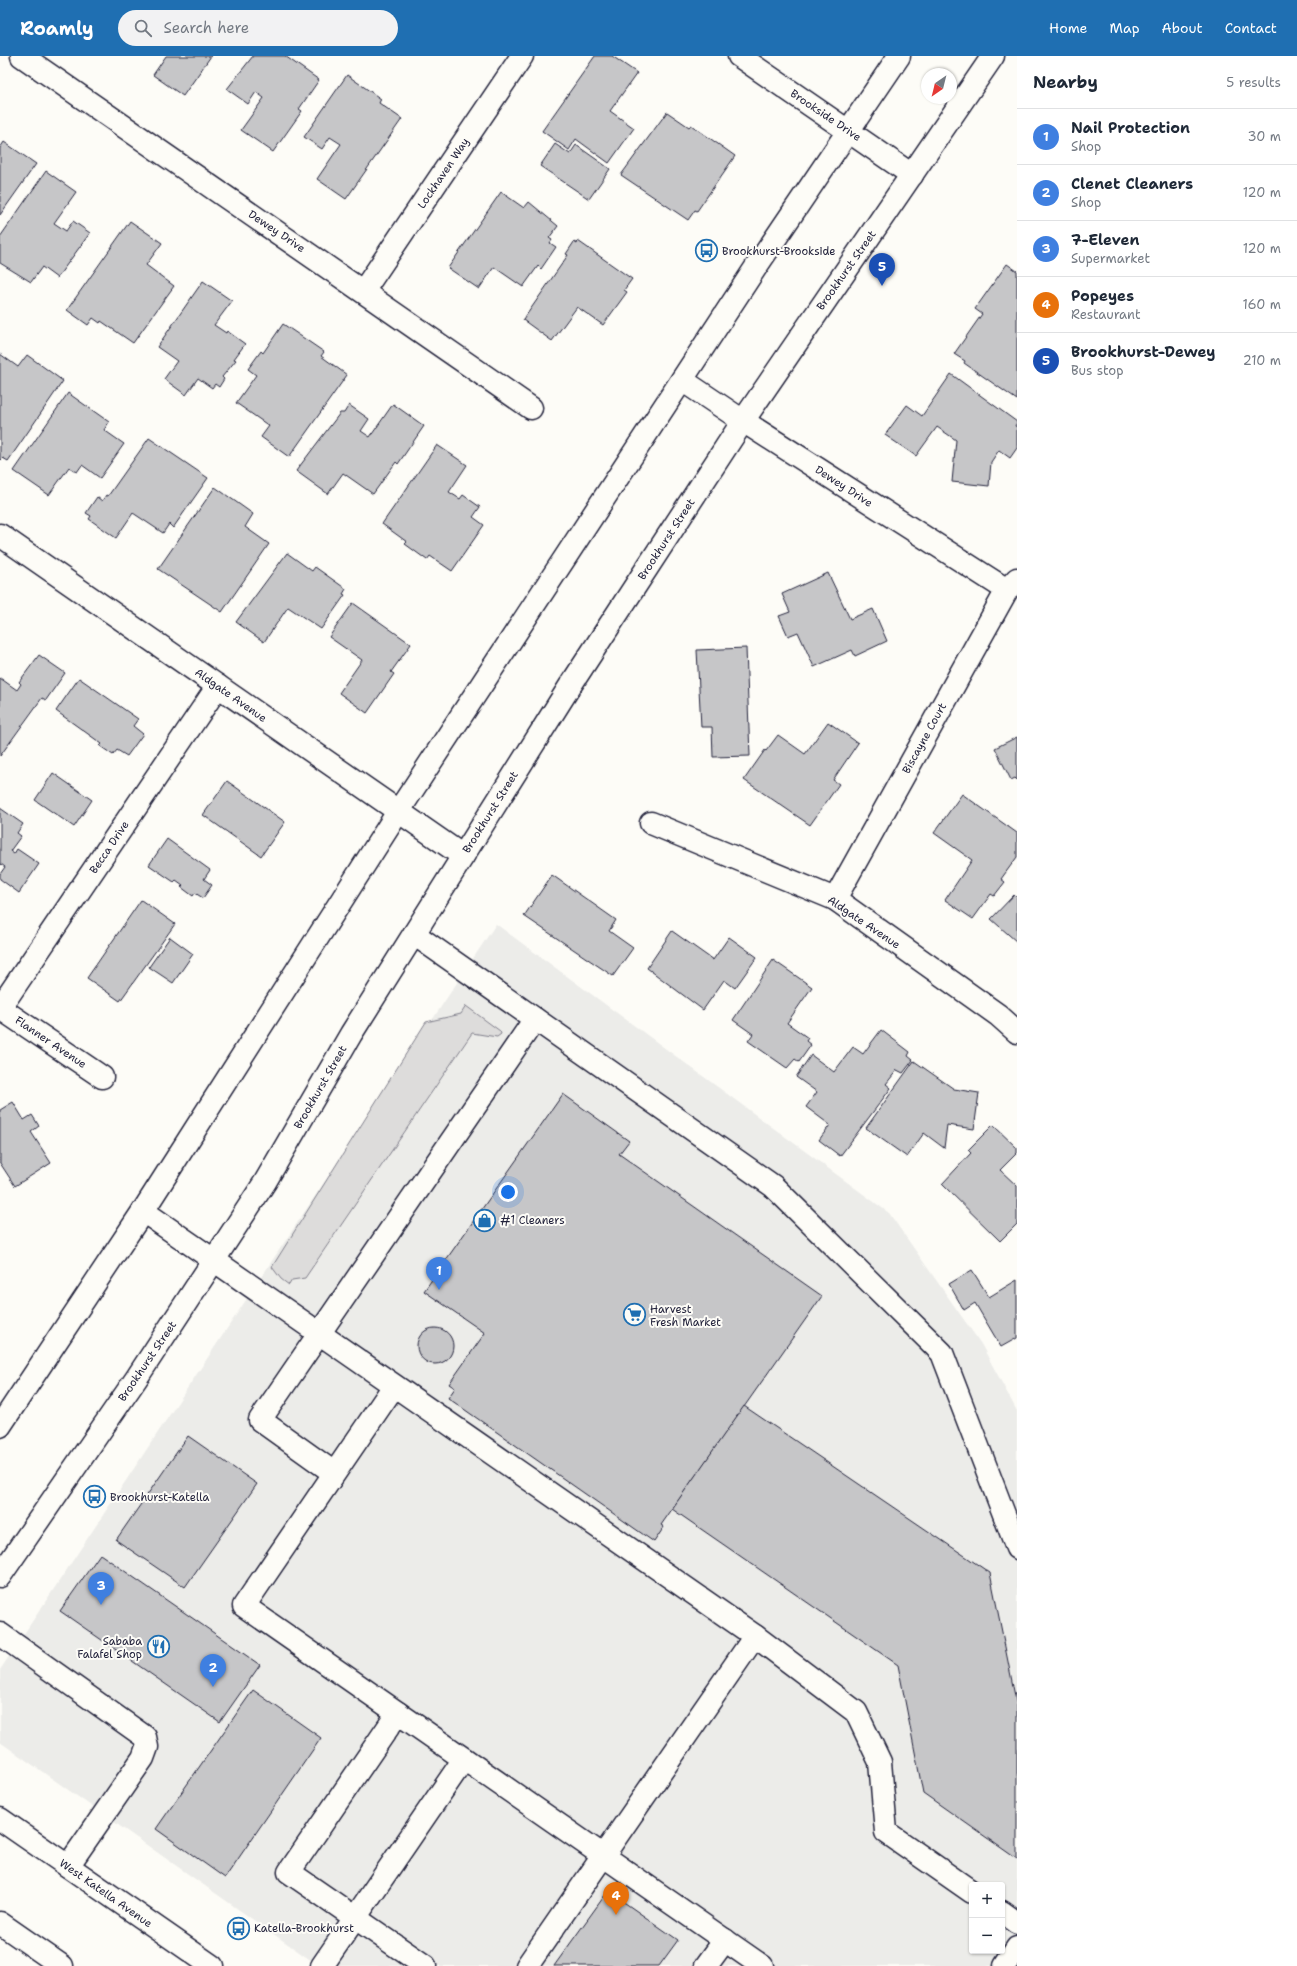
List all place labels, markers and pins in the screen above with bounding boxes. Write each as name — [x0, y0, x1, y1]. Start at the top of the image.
bus stop icon: Brookhurst-Brookside — [694, 238, 720, 264]
place label: Brookhurst-Brookside — [722, 244, 836, 259]
pin: 5 — [869, 253, 895, 286]
shop icon: #1 Cleaners — [471, 1207, 497, 1233]
place label: #1 Cleaners — [500, 1213, 565, 1228]
pin: 1 — [426, 1257, 452, 1290]
supermarket icon: Harvest Fresh Market — [621, 1302, 647, 1328]
place label: Harvest Fresh Market — [650, 1302, 721, 1330]
bus stop icon: Brookhurst-Katella — [82, 1484, 108, 1510]
place label: Brookhurst-Katella — [110, 1490, 209, 1505]
pin: 3 — [88, 1572, 114, 1605]
place label: Sababa Falafel Shop — [77, 1634, 142, 1662]
restaurant icon: Sababa Falafel Shop — [145, 1634, 171, 1660]
pin: 2 — [200, 1654, 226, 1687]
pin: 4 — [603, 1882, 629, 1915]
bus stop icon: Katella-Brookhurst — [226, 1915, 252, 1941]
place label: Katella-Brookhurst — [254, 1921, 354, 1936]

